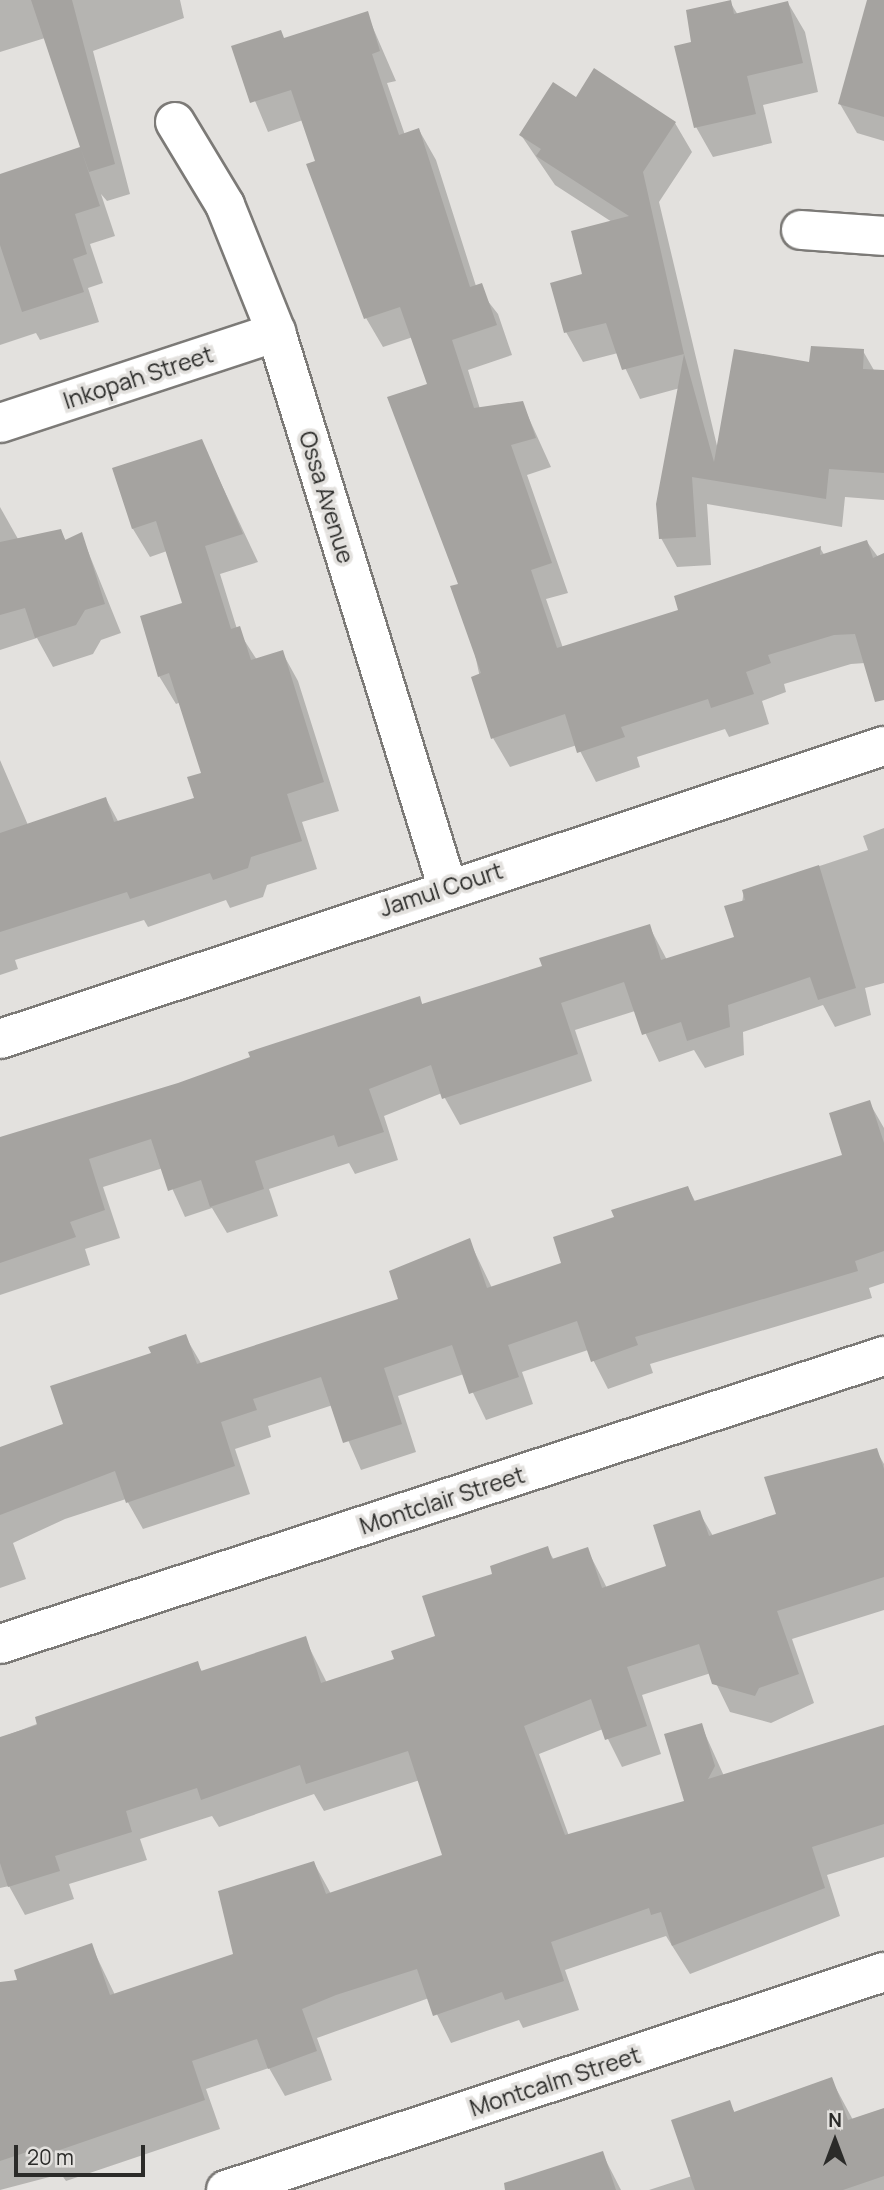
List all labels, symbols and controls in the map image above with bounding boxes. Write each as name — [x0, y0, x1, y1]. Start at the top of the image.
street label: Inkopah Street — [60, 340, 216, 414]
street label: Ossa Avenue — [294, 428, 360, 566]
street label: Jamul Court — [376, 856, 506, 922]
street label: Montclair Street — [356, 1460, 528, 1540]
street label: Montcalm Street — [466, 2040, 644, 2122]
north arrow — [800, 2106, 870, 2176]
text: N — [828, 2107, 842, 2133]
scale bar — [18, 2130, 149, 2174]
text: 20 m — [27, 2143, 74, 2171]

